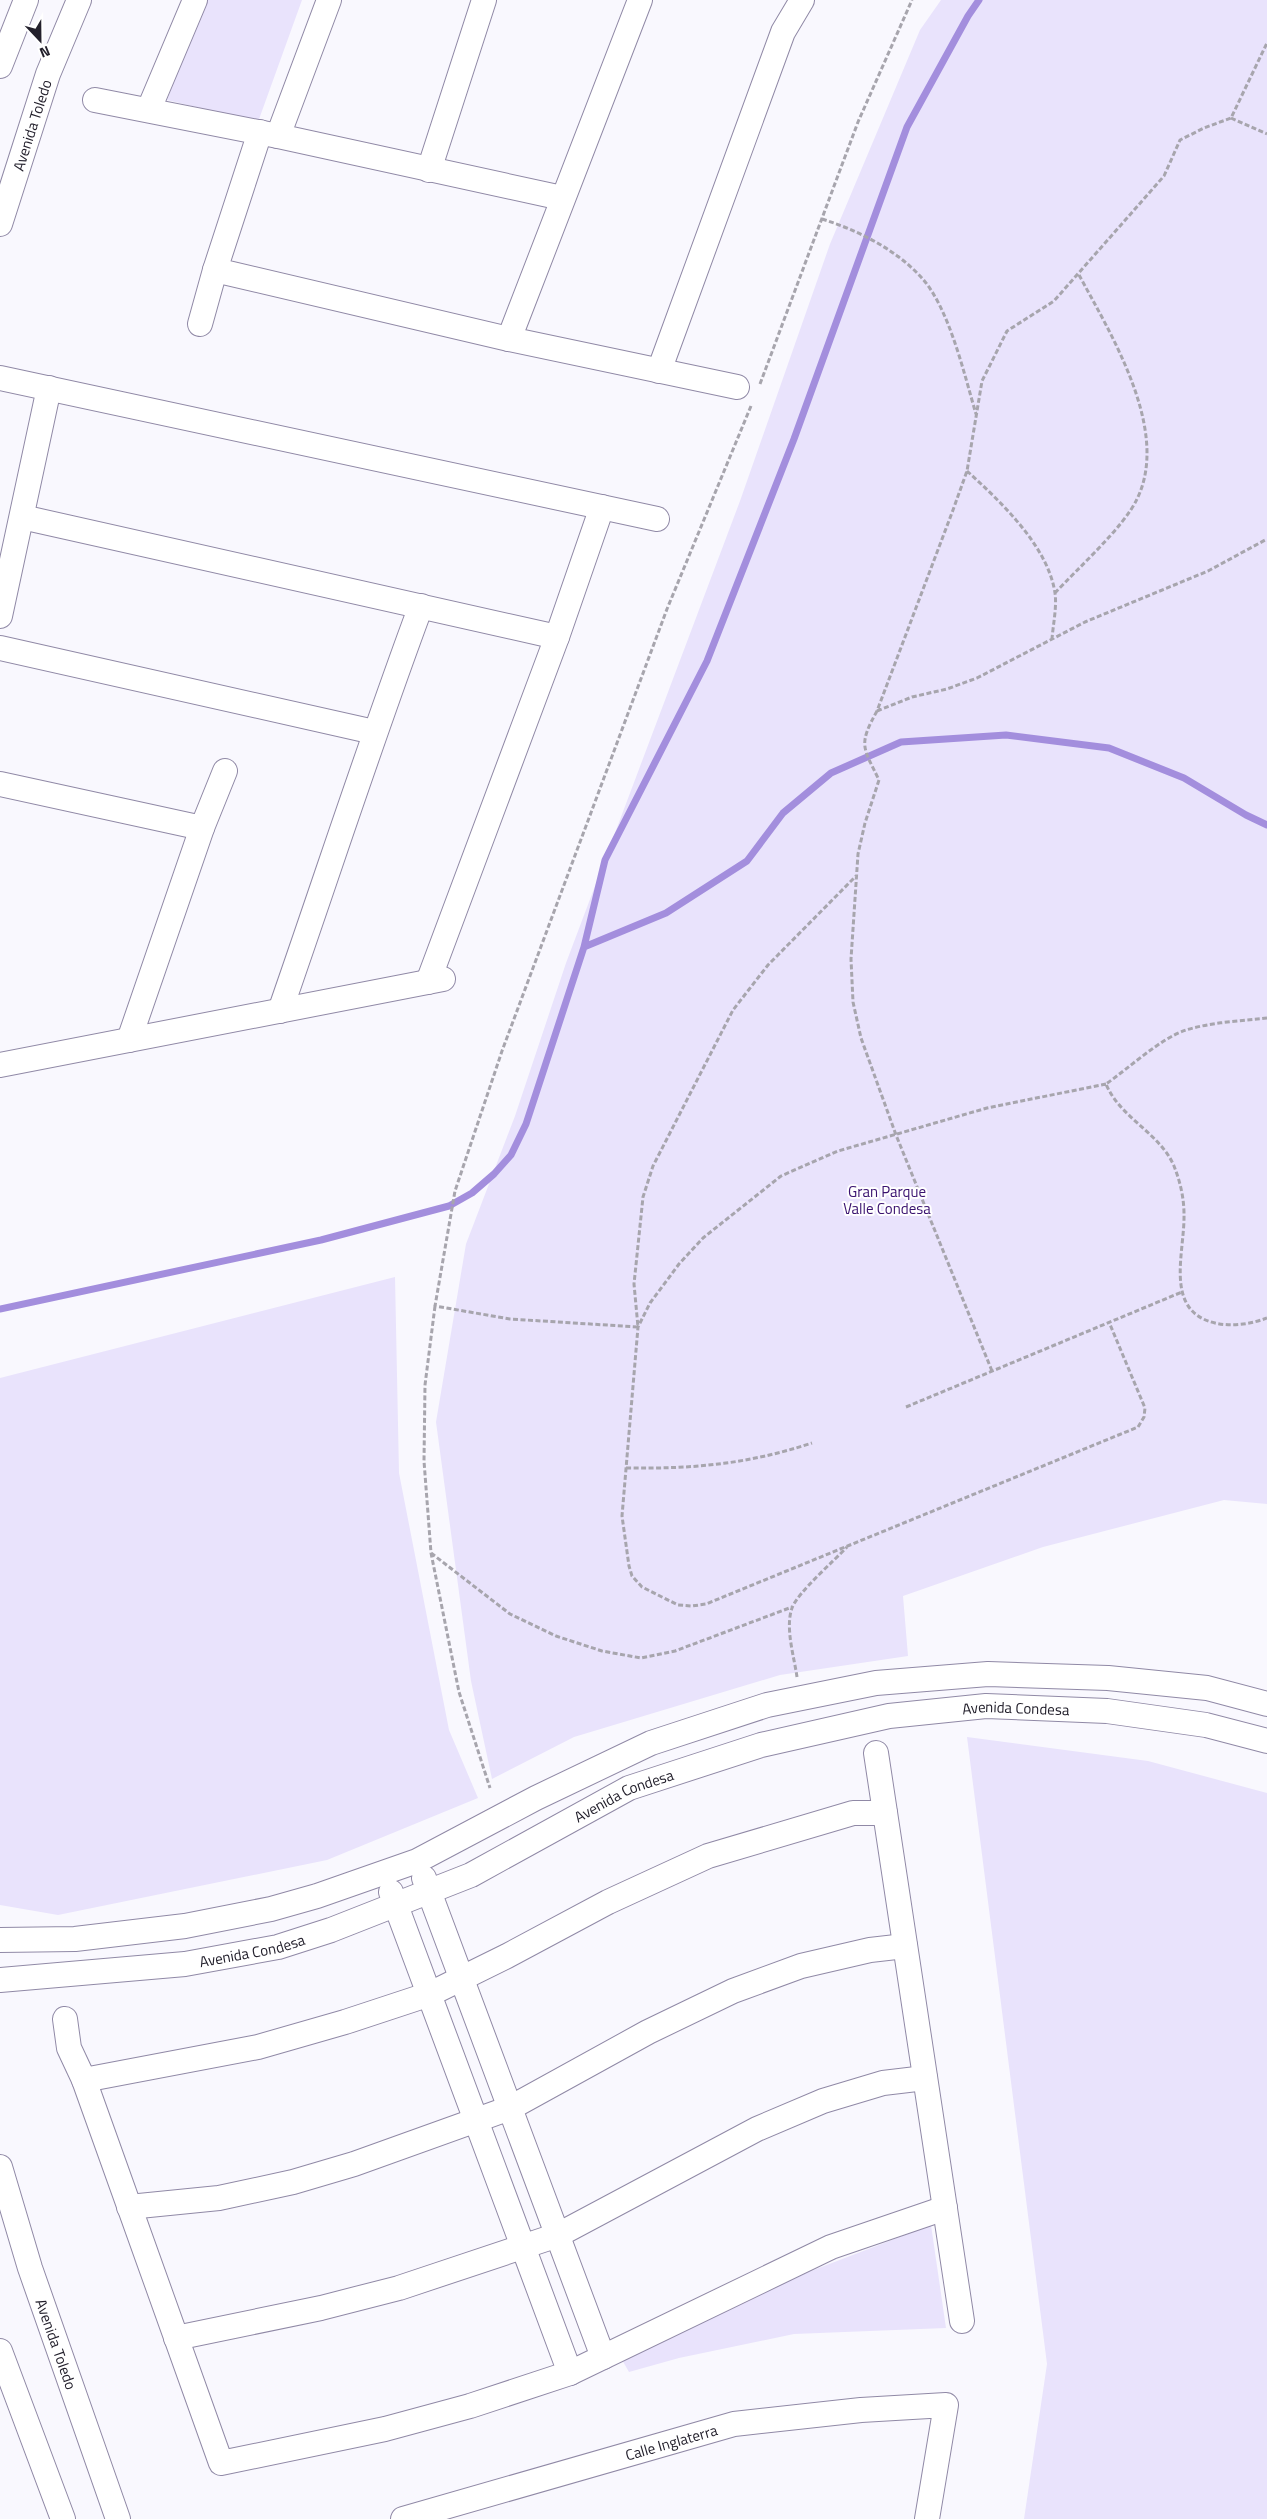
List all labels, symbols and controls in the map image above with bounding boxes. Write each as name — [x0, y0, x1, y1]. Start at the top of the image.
north arrow — [15, 15, 65, 65]
text: N — [37, 41, 53, 64]
street label: Avenida Toledo — [6, 76, 57, 174]
park label: Gran Parque Valle Condesa — [843, 1180, 931, 1220]
street label: Avenida Condesa — [961, 1694, 1070, 1721]
street label: Avenida Condesa — [570, 1763, 677, 1828]
street label: Avenida Condesa — [197, 1927, 308, 1973]
street label: Avenida Toledo — [30, 2296, 83, 2393]
street label: Calle Inglaterra — [622, 2418, 720, 2466]

